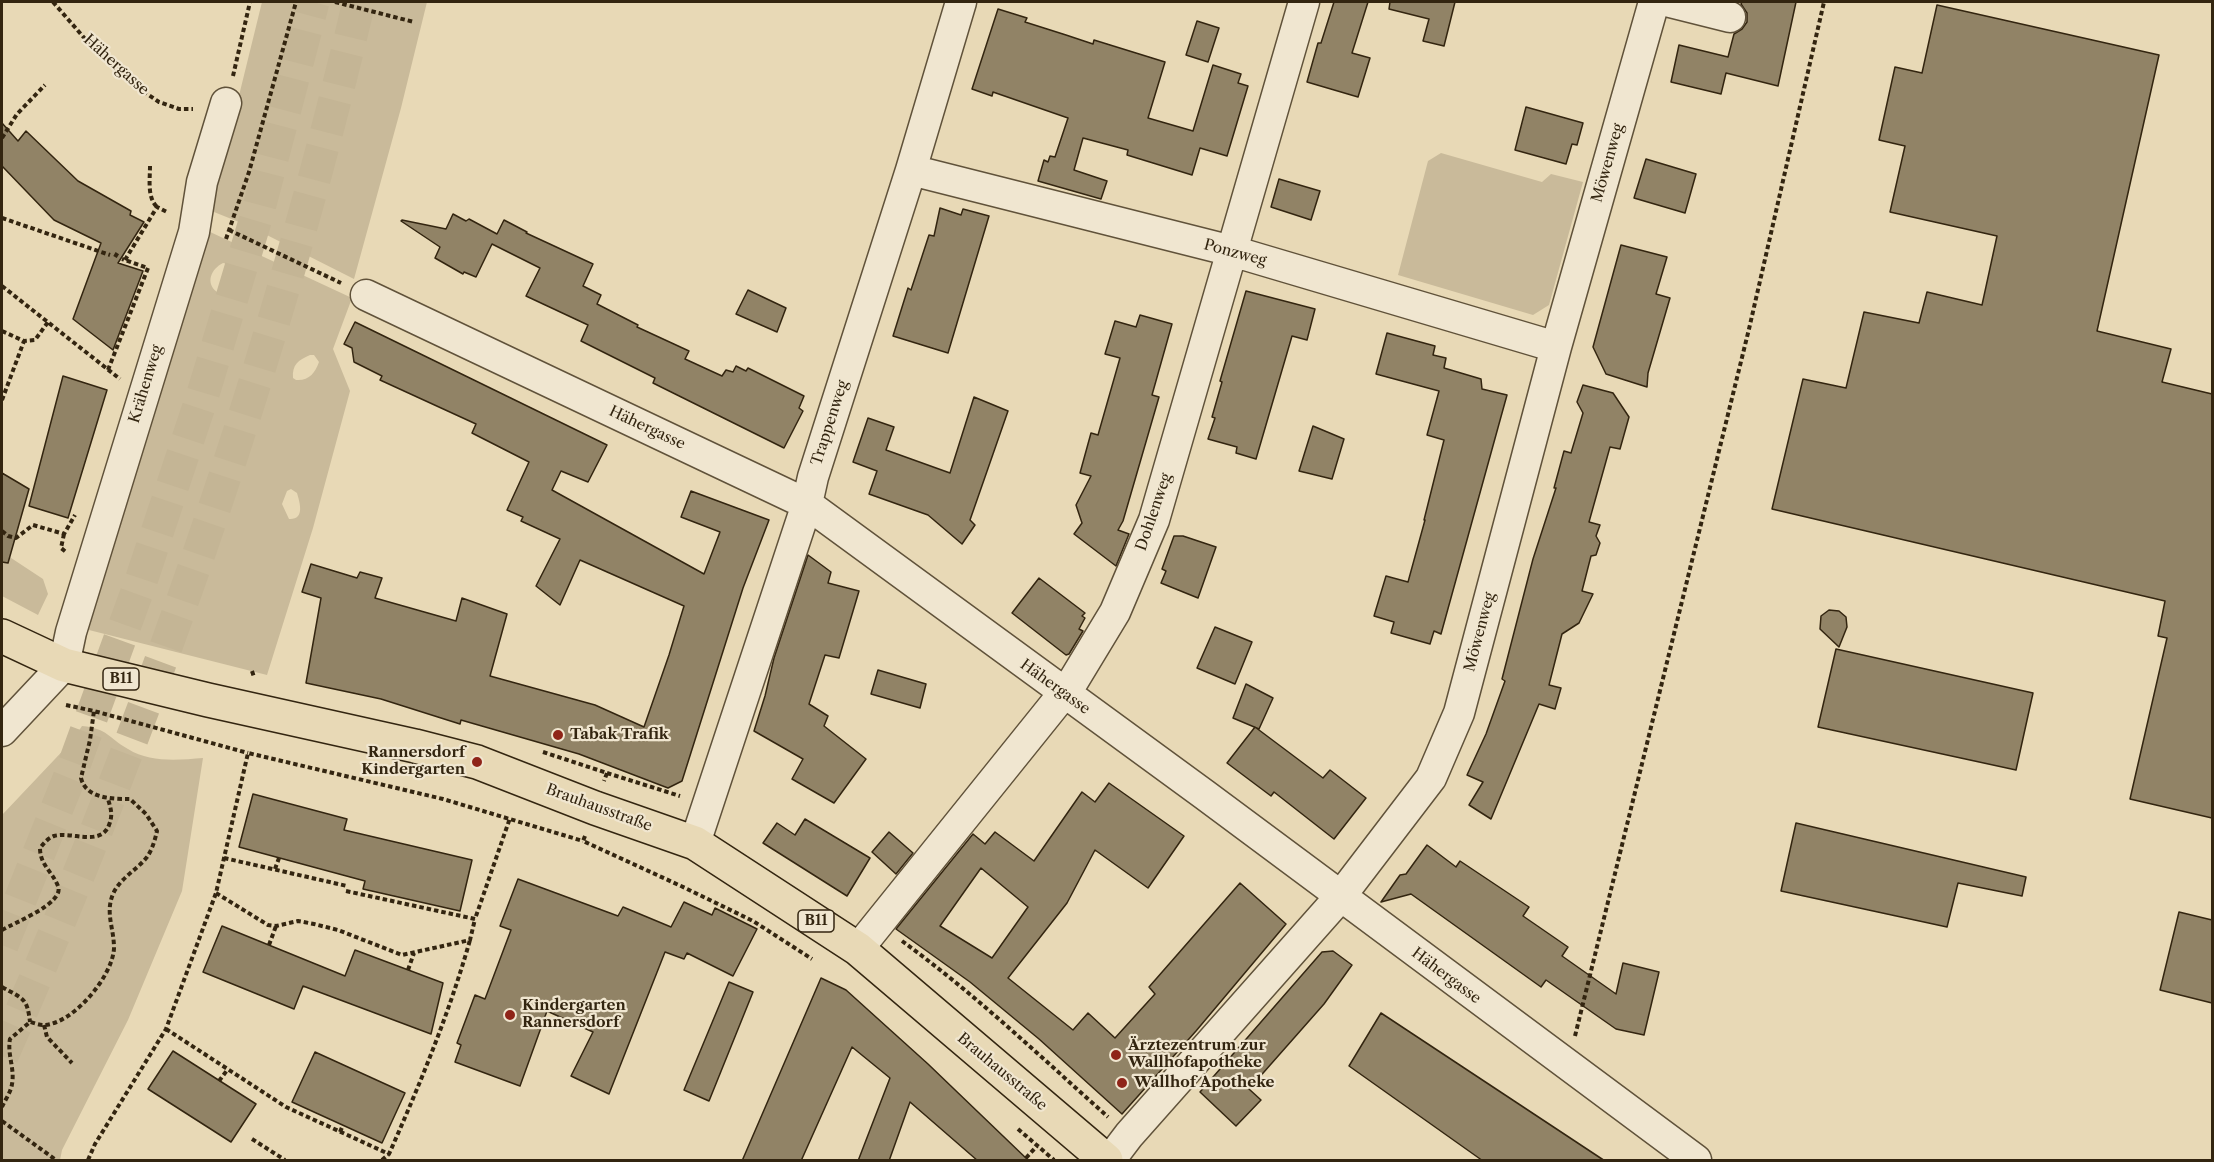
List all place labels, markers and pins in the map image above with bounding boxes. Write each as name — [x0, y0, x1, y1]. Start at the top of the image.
place label: Tabak Trafik — [570, 726, 669, 744]
marker: Tabak Trafik — [551, 728, 565, 742]
place label: Rannersdorf Kindergarten — [361, 744, 465, 779]
marker: Rannersdorf Kindergarten — [470, 755, 484, 769]
place label: Kindergarten Rannersdorf — [522, 997, 626, 1032]
marker: Kindergarten Rannersdorf — [503, 1008, 517, 1022]
place label: Ärztezentrum zur Wallhofapotheke — [1128, 1037, 1266, 1072]
marker: Ärztezentrum zur Wallhofapotheke — [1109, 1048, 1123, 1062]
place label: Wallhof Apotheke — [1134, 1074, 1275, 1092]
marker: Wallhof Apotheke — [1115, 1076, 1129, 1090]

